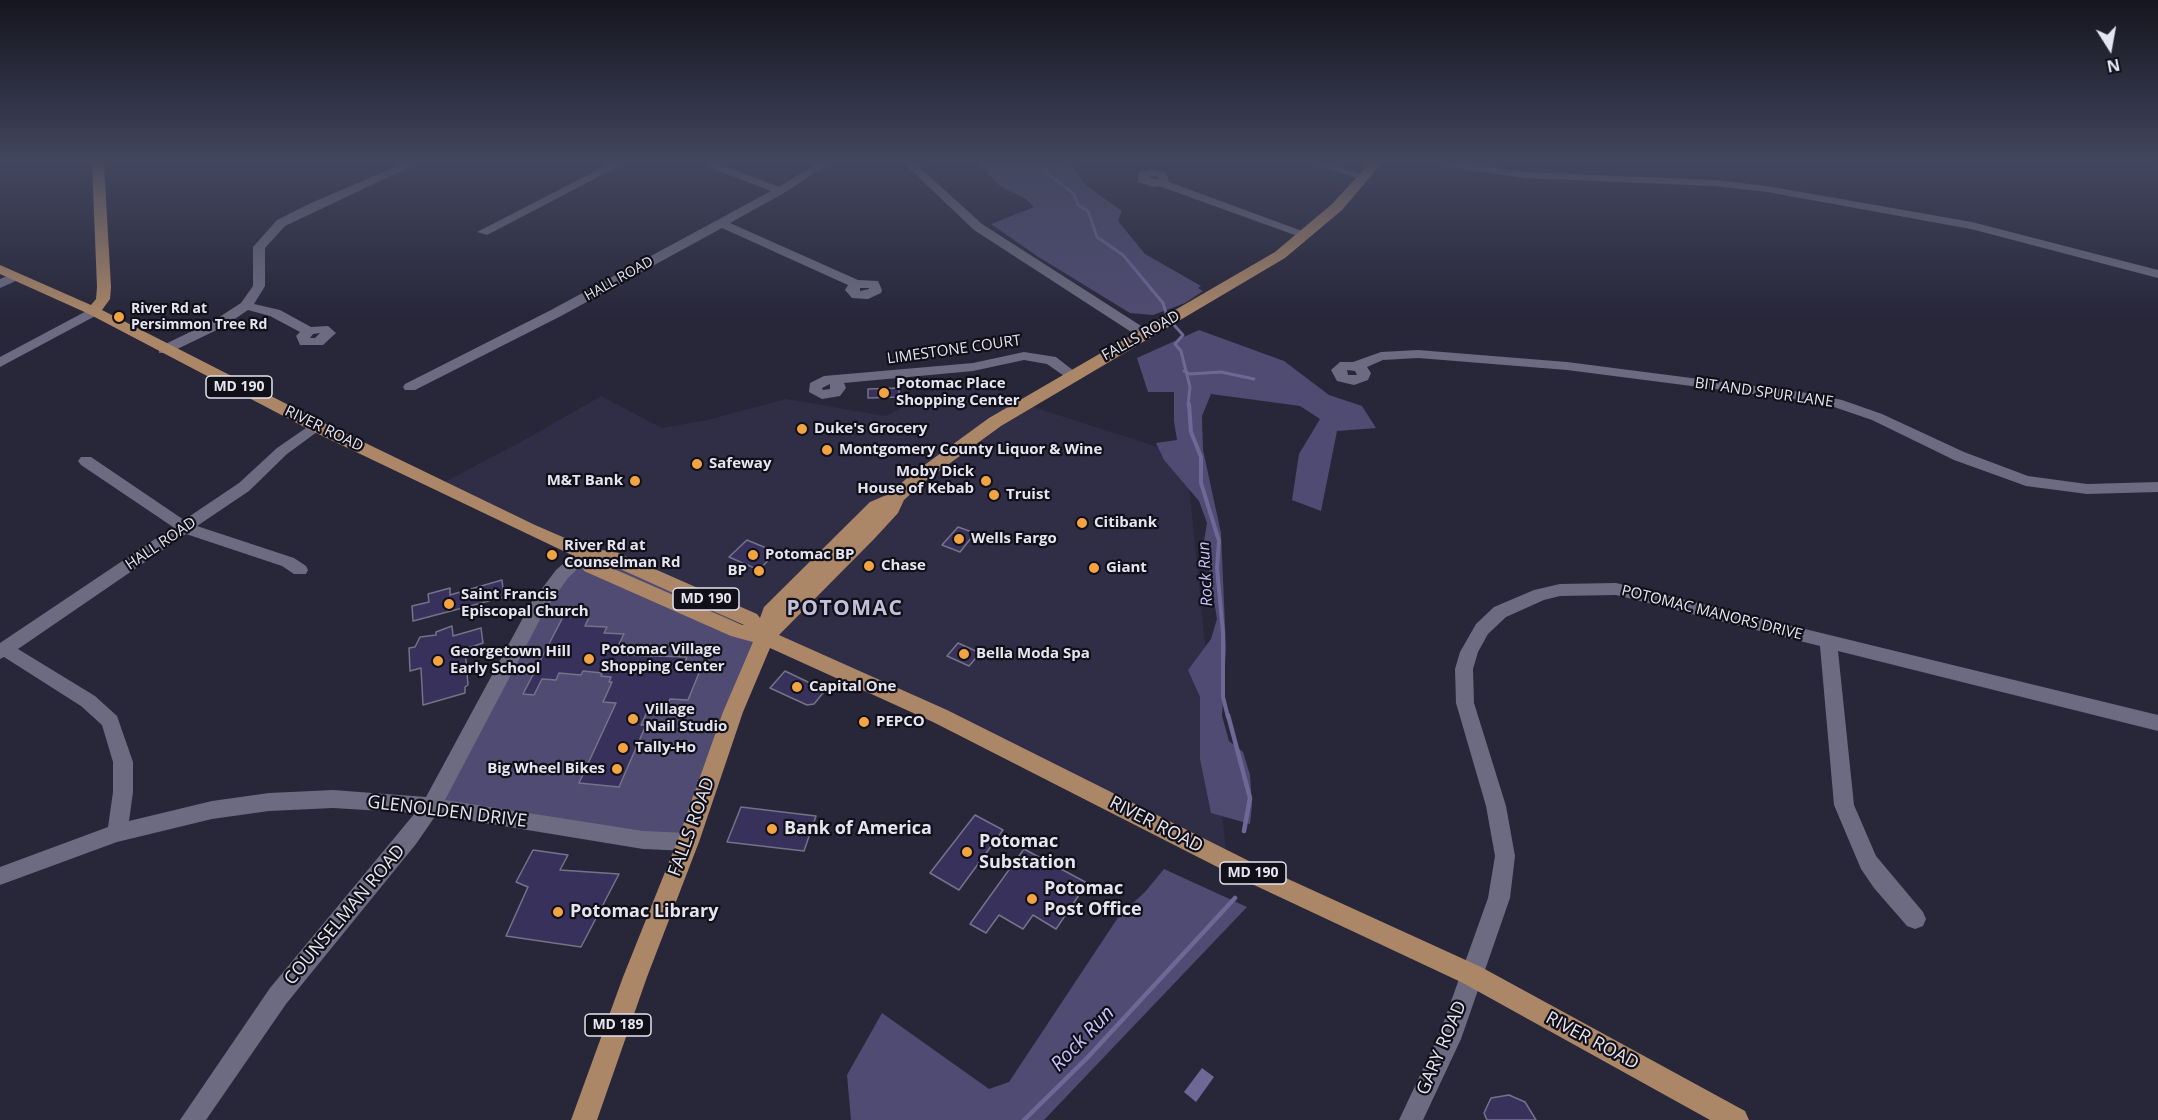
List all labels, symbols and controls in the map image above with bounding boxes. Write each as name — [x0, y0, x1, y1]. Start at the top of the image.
north arrow — [2080, 18, 2140, 78]
text: N — [2105, 54, 2122, 78]
street label: HALL ROAD — [582, 253, 656, 305]
place label: River Rd at Persimmon Tree Rd — [131, 301, 267, 334]
street label: FALLS ROAD — [1099, 307, 1183, 365]
marker: River Rd at Persimmon Tree Rd — [112, 310, 126, 324]
street label: LIMESTONE COURT — [886, 332, 1022, 368]
street label: BIT AND SPUR LANE — [1693, 374, 1835, 412]
place label: Potomac Place Shopping Center — [896, 375, 1020, 410]
road number: MD 190 — [206, 376, 272, 398]
marker: Potomac Place Shopping Center — [877, 386, 891, 400]
street label: RIVER ROAD — [282, 402, 366, 456]
place label: Duke's Grocery — [814, 420, 927, 438]
marker: Duke's Grocery — [795, 422, 809, 436]
place label: Montgomery County Liquor & Wine — [839, 441, 1102, 459]
marker: Montgomery County Liquor & Wine — [820, 443, 834, 457]
place label: Safeway — [709, 455, 771, 473]
marker: Safeway — [690, 457, 704, 471]
place label: Moby Dick House of Kebab — [857, 463, 974, 498]
place label: M&T Bank — [547, 472, 623, 490]
marker: M&T Bank — [628, 474, 642, 488]
marker: Moby Dick House of Kebab — [979, 474, 993, 488]
place label: Truist — [1006, 486, 1050, 504]
marker: Truist — [987, 488, 1001, 502]
street label: HALL ROAD — [122, 514, 200, 574]
place label: Citibank — [1094, 514, 1157, 532]
marker: Citibank — [1075, 516, 1089, 530]
place label: Wells Fargo — [971, 530, 1057, 548]
marker: Wells Fargo — [952, 532, 966, 546]
place label: River Rd at Counselman Rd — [564, 537, 680, 572]
water label: Rock Run — [1195, 541, 1217, 607]
place label: Potomac BP — [765, 546, 854, 564]
marker: River Rd at Counselman Rd — [545, 548, 559, 562]
marker: Potomac BP — [746, 548, 760, 562]
place label: Chase — [881, 557, 926, 575]
marker: Chase — [862, 559, 876, 573]
place label: Giant — [1106, 559, 1147, 577]
marker: Giant — [1087, 561, 1101, 575]
place label: BP — [728, 562, 747, 580]
marker: BP — [752, 564, 766, 578]
street label: POTOMAC MANORS DRIVE — [1620, 582, 1804, 644]
place label: Saint Francis Episcopal Church — [461, 586, 589, 621]
road number: MD 190 — [673, 588, 739, 610]
district label: POTOMAC — [787, 596, 903, 622]
marker: Saint Francis Episcopal Church — [442, 597, 456, 611]
place label: Potomac Village Shopping Center — [601, 641, 725, 676]
place label: Georgetown Hill Early School — [450, 643, 571, 678]
place label: Bella Moda Spa — [976, 645, 1090, 663]
marker: Bella Moda Spa — [957, 647, 971, 661]
marker: Potomac Village Shopping Center — [582, 652, 596, 666]
marker: Georgetown Hill Early School — [431, 654, 445, 668]
place label: Capital One — [809, 678, 896, 696]
marker: Capital One — [790, 680, 804, 694]
place label: Village Nail Studio — [645, 701, 727, 736]
marker: Village Nail Studio — [626, 712, 640, 726]
place label: PEPCO — [876, 713, 925, 731]
marker: PEPCO — [857, 715, 871, 729]
place label: Tally-Ho — [635, 739, 696, 757]
marker: Tally-Ho — [616, 741, 630, 755]
place label: Big Wheel Bikes — [487, 760, 605, 778]
marker: Big Wheel Bikes — [610, 762, 624, 776]
street label: FALLS ROAD — [664, 775, 720, 879]
street label: GLENOLDEN DRIVE — [366, 791, 528, 833]
street label: RIVER ROAD — [1106, 792, 1206, 858]
place label: Bank of America — [784, 818, 932, 840]
marker: Bank of America — [765, 822, 779, 836]
place label: Potomac Substation — [979, 831, 1076, 874]
street label: COUNSELMAN ROAD — [280, 840, 410, 990]
marker: Potomac Substation — [960, 845, 974, 859]
road number: MD 190 — [1220, 862, 1286, 884]
place label: Potomac Post Office — [1044, 878, 1142, 920]
marker: Potomac Post Office — [1025, 892, 1039, 906]
place label: Potomac Library — [570, 901, 718, 923]
marker: Potomac Library — [551, 905, 565, 919]
street label: GARY ROAD — [1413, 998, 1471, 1098]
water label: Rock Run — [1046, 1001, 1120, 1077]
street label: RIVER ROAD — [1542, 1007, 1642, 1075]
road number: MD 189 — [585, 1014, 651, 1036]

